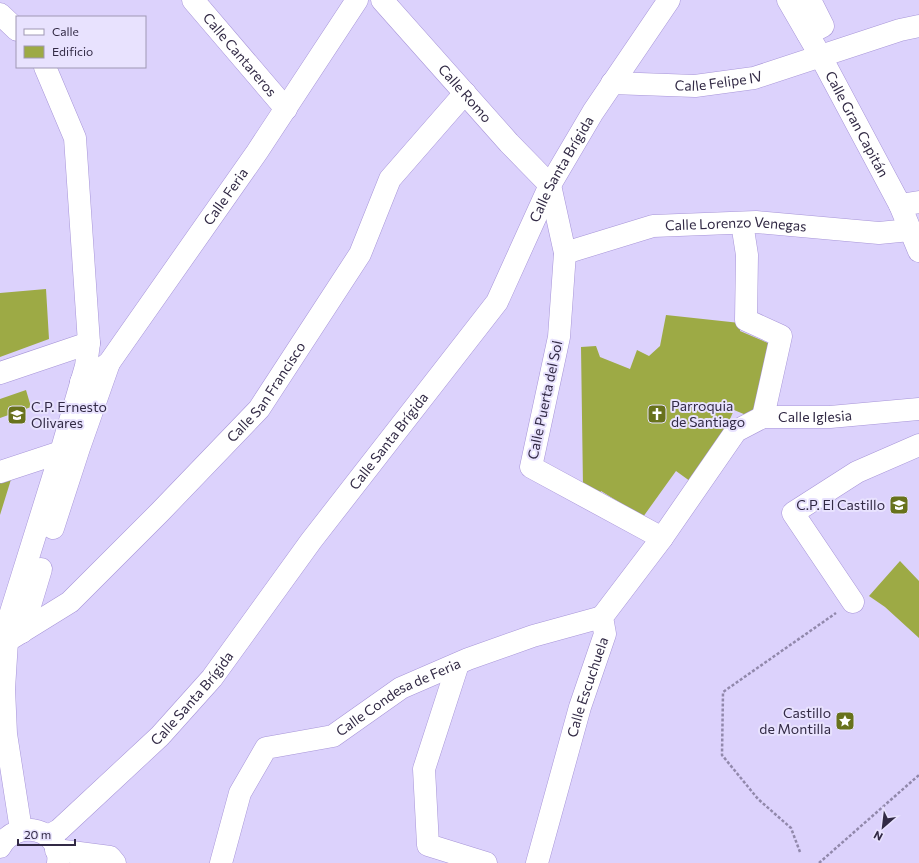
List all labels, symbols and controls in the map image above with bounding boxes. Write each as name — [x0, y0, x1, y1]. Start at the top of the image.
street label: Calle Cantareros — [200, 9, 281, 100]
legend — [16, 16, 146, 68]
text: Calle — [52, 24, 79, 38]
text: Edificio — [52, 44, 93, 58]
street label: Calle Romo — [435, 61, 496, 126]
street label: Calle Felipe IV — [675, 67, 765, 94]
street label: Calle Gran Capitán — [822, 68, 893, 180]
street label: Calle Santa Brígida — [525, 113, 597, 225]
street label: Calle Feria — [199, 165, 251, 228]
street label: Calle Lorenzo Venegas — [665, 213, 807, 234]
street label: Calle San Francisco — [223, 338, 309, 445]
street label: Calle Puerta del Sol — [524, 339, 565, 461]
street label: Calle Santa Brígida — [345, 389, 431, 493]
place label: Parroquia de Santiago — [671, 397, 745, 430]
place label: C.P. Ernesto Olivares — [31, 398, 107, 431]
church icon: Parroquia de Santiago — [646, 403, 668, 425]
school or university icon: C.P. Ernesto Olivares — [6, 404, 28, 426]
street label: Calle Iglesia — [778, 406, 853, 425]
school or university icon: C.P. El Castillo — [888, 494, 910, 516]
place label: C.P. El Castillo — [796, 496, 885, 513]
street label: Calle Escuchuela — [563, 635, 611, 739]
street label: Calle Santa Brígida — [147, 648, 237, 748]
street label: Calle Condesa de Feria — [332, 654, 463, 739]
place label: Castillo de Montilla — [759, 704, 831, 737]
place icon: Castillo de Montilla — [834, 710, 856, 732]
north arrow — [863, 807, 903, 847]
scale bar — [18, 821, 75, 847]
text: 20 m — [24, 827, 51, 841]
text: N — [871, 829, 885, 844]

